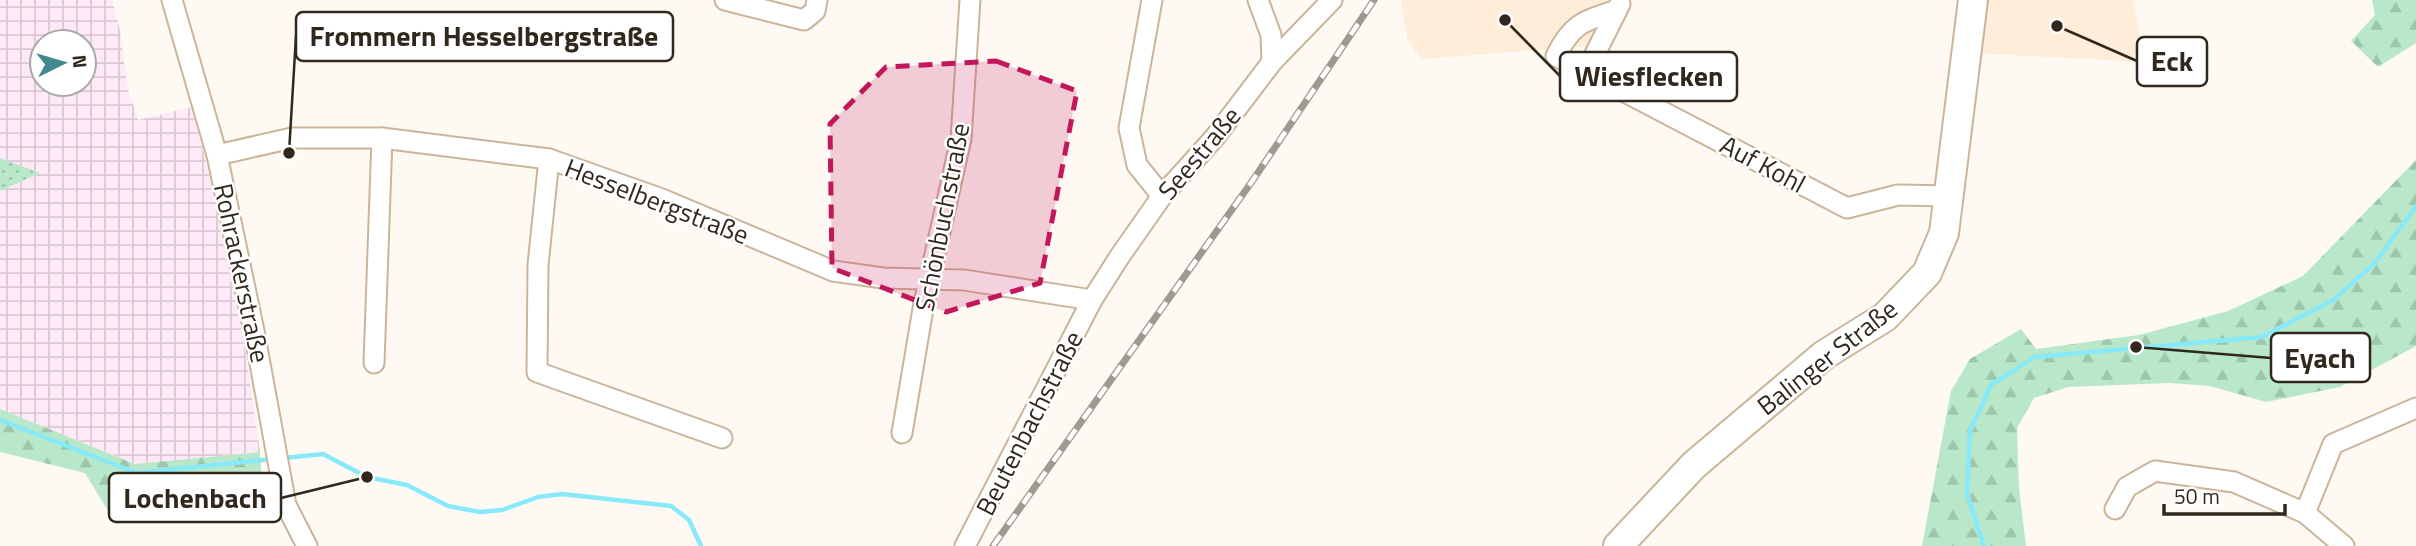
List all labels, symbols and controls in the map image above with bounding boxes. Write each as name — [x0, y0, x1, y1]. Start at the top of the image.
callout: Frommern Hesselbergstraße — [296, 12, 673, 61]
text: Frommern Hesselbergstraße — [310, 14, 658, 57]
north arrow — [28, 28, 98, 98]
callout: Eck — [2137, 37, 2207, 86]
text: Eck — [2151, 39, 2194, 82]
callout: Wiesflecken — [1560, 52, 1737, 101]
text: N — [65, 54, 95, 69]
text: Wiesflecken — [1574, 54, 1724, 97]
street label: Seestraße — [1148, 98, 1250, 208]
street label: Schönbuchstraße — [905, 119, 979, 315]
street label: Auf Kohl — [1713, 125, 1813, 203]
street label: Hesselbergstraße — [559, 148, 755, 254]
street label: Rohrackerstraße — [204, 180, 280, 366]
street label: Balinger Straße — [1748, 290, 1906, 424]
street label: Beutenbachstraße — [966, 324, 1092, 522]
callout: Eyach — [2271, 333, 2370, 382]
text: Eyach — [2284, 336, 2356, 379]
scale bar — [2164, 472, 2285, 516]
callout: Lochenbach — [109, 473, 281, 522]
text: Lochenbach — [123, 476, 267, 519]
text: 50 m — [2174, 480, 2220, 512]

